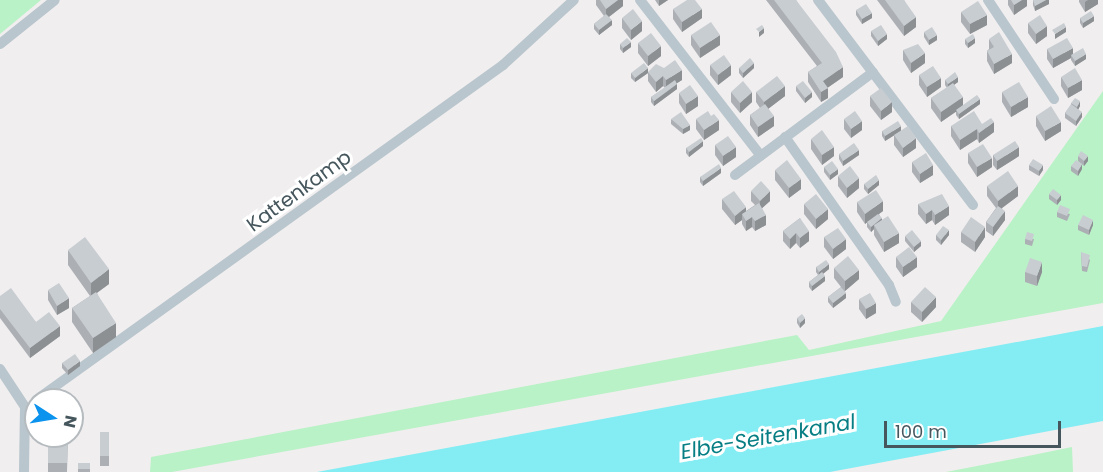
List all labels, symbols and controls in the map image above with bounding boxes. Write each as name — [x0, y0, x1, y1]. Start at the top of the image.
street label: Kattenkamp — [242, 145, 356, 237]
north arrow — [24, 388, 84, 448]
water label: Elbe-Seitenkanal — [679, 409, 857, 465]
scale bar — [887, 409, 1064, 447]
text: N — [58, 413, 83, 430]
text: 100 m — [895, 419, 947, 444]

